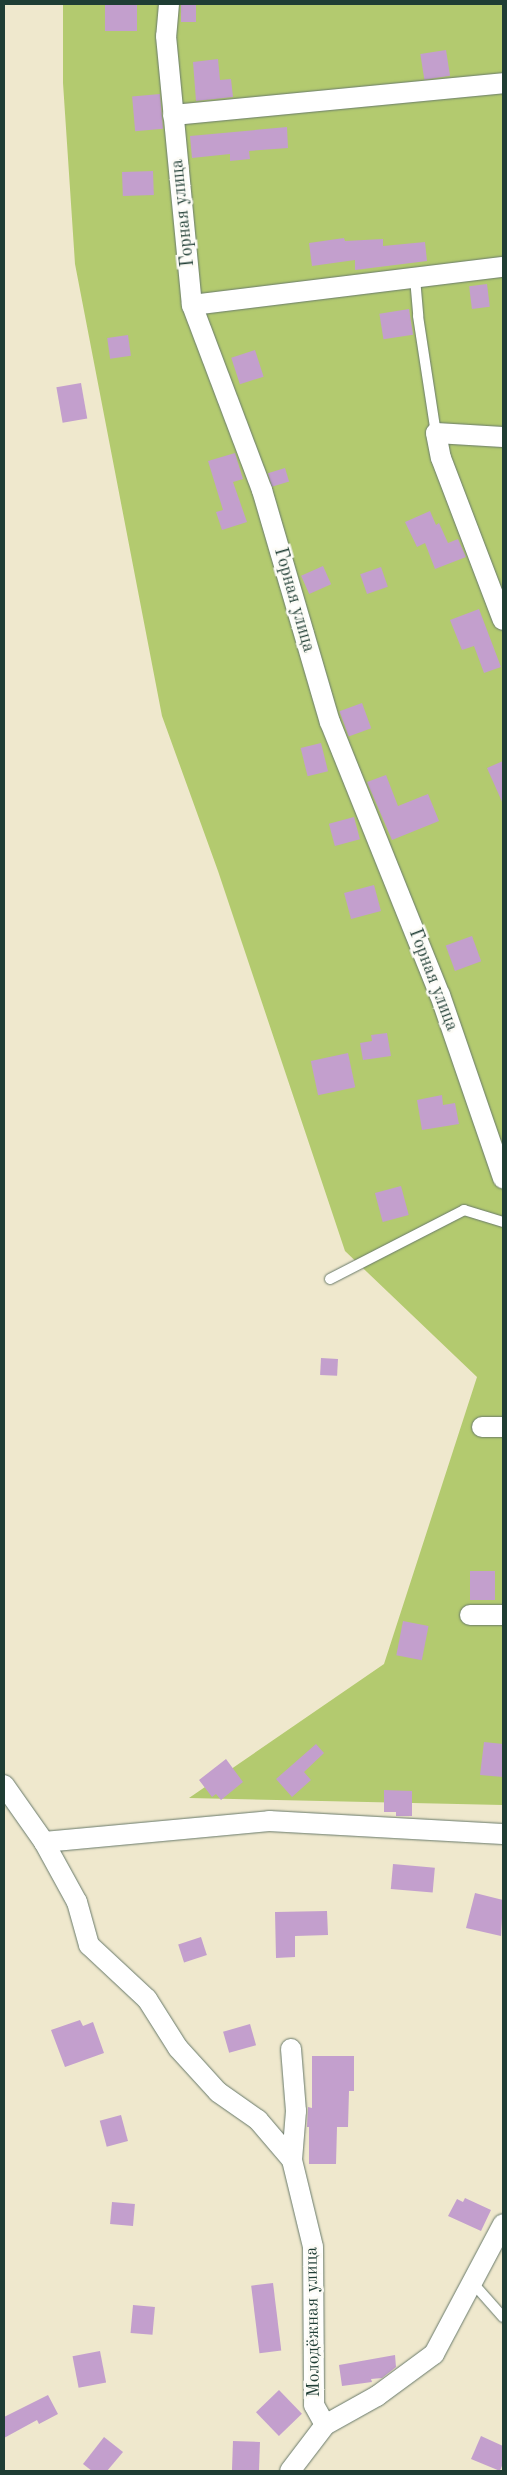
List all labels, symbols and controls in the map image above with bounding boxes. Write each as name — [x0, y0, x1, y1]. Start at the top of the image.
street label: Горная улица — [167, 158, 199, 268]
street label: Горная улица — [269, 545, 319, 655]
street label: Горная улица — [404, 926, 462, 1034]
street label: Молодёжная улица — [301, 2246, 325, 2398]

